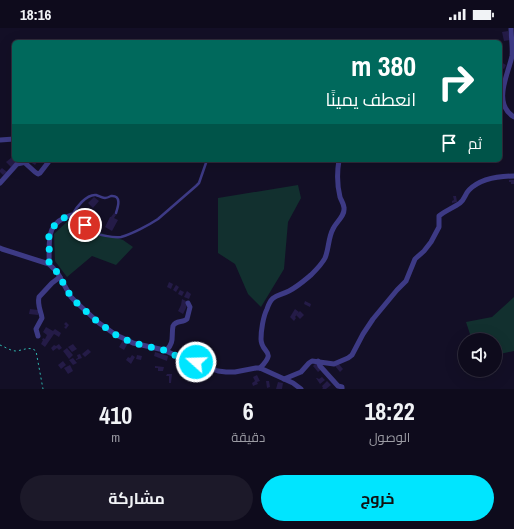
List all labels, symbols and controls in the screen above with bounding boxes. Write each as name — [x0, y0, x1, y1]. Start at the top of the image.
text: 18:16 — [20, 4, 51, 25]
text: 380 m — [351, 47, 416, 85]
icon: right — [430, 56, 482, 108]
text: انعطف يمينًا — [325, 87, 416, 112]
icon: arrive — [438, 132, 460, 154]
text: ثم — [468, 133, 482, 154]
pin — [68, 208, 102, 242]
icon: arrive — [74, 214, 96, 236]
map controls — [458, 333, 502, 377]
button: sound — [458, 333, 502, 377]
position arrow — [175, 341, 217, 383]
text: 6 — [243, 395, 254, 427]
text: 18:22 — [364, 395, 415, 427]
text: 410 — [99, 399, 132, 431]
text: m — [111, 429, 120, 446]
text: دقيقة — [231, 429, 265, 446]
text: الوصول — [369, 429, 410, 446]
button: مشاركة — [20, 475, 253, 521]
button: خروج — [261, 475, 494, 521]

